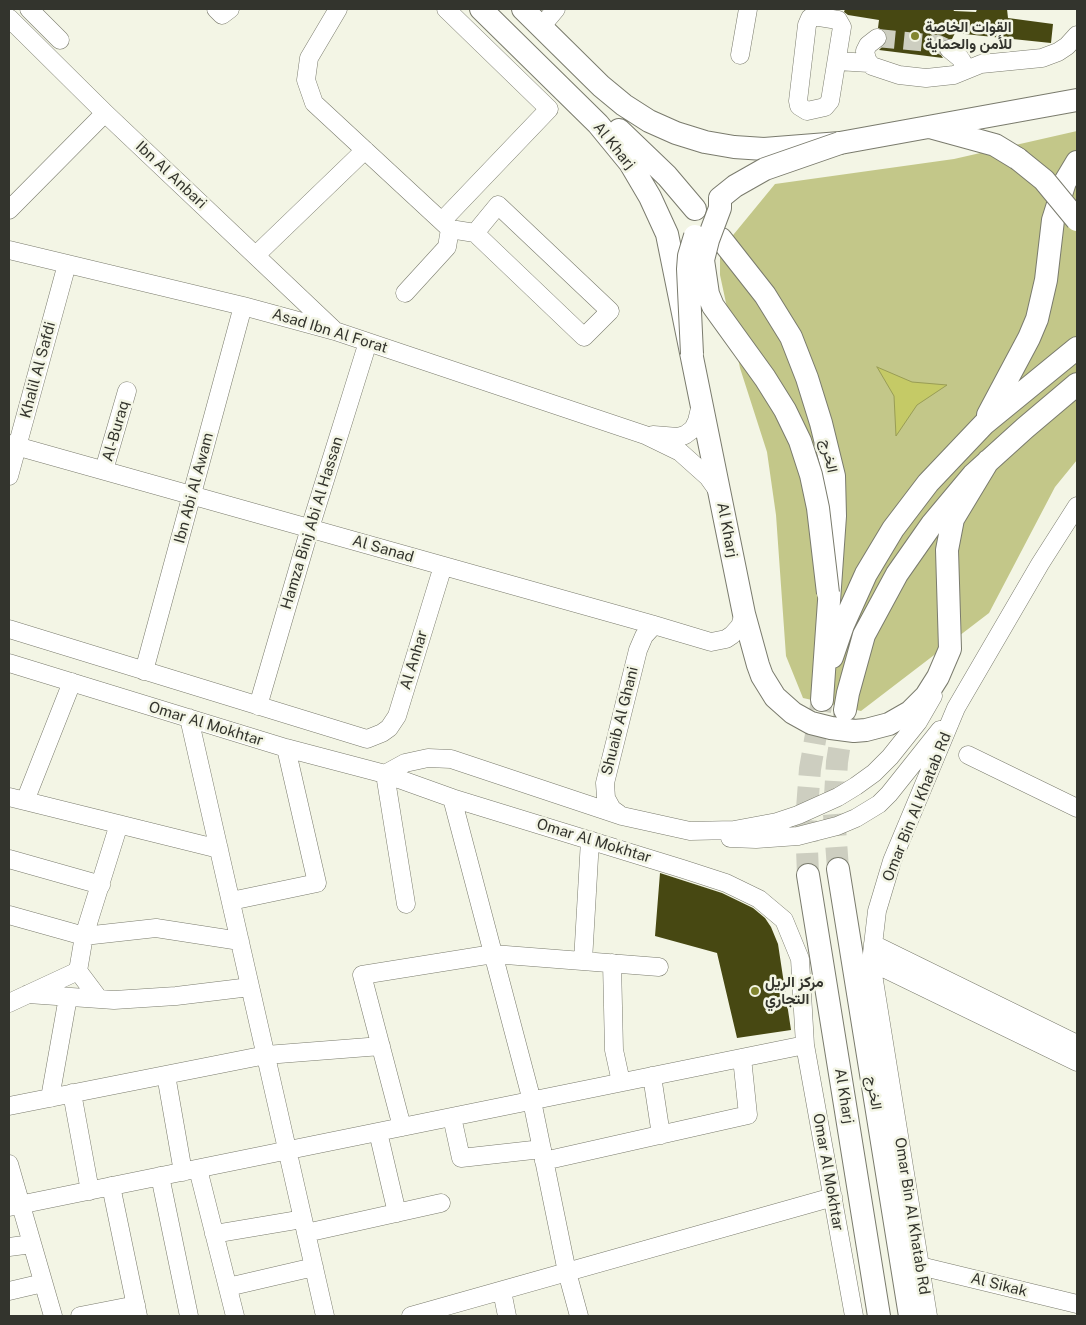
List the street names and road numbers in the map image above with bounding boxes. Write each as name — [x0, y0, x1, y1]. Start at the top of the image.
street label: Al Kharj — [589, 119, 639, 173]
street label: Ibn Al Anbari — [132, 138, 210, 212]
street label: Asad Ibn Al Forat — [270, 305, 390, 357]
street label: Khalil Al Safdi — [16, 320, 60, 420]
street label: Al-Buraq — [99, 399, 133, 463]
street label: Ibn Abi Al Awam — [171, 431, 217, 545]
street label: Hamza Binj Abi Al Hassan — [277, 434, 347, 612]
street label: الخرج — [817, 438, 841, 474]
street label: Al Kharj — [713, 501, 741, 559]
street label: Al Sanad — [350, 532, 416, 566]
street label: Al Anhar — [396, 628, 432, 692]
street label: Shuaib Al Ghani — [598, 665, 642, 777]
street label: Omar Al Mokhtar — [147, 698, 265, 750]
street label: Omar Bin Al Khatab Rd — [879, 730, 955, 884]
street label: Omar Al Mokhtar — [535, 815, 653, 867]
street label: Al Kharj — [831, 1067, 857, 1125]
street label: الخرج — [862, 1075, 886, 1111]
street label: Omar Al Mokhtar — [809, 1112, 847, 1232]
street label: Omar Bin Al Khatab Rd — [891, 1136, 933, 1296]
street label: Al Sikak — [969, 1269, 1029, 1301]

